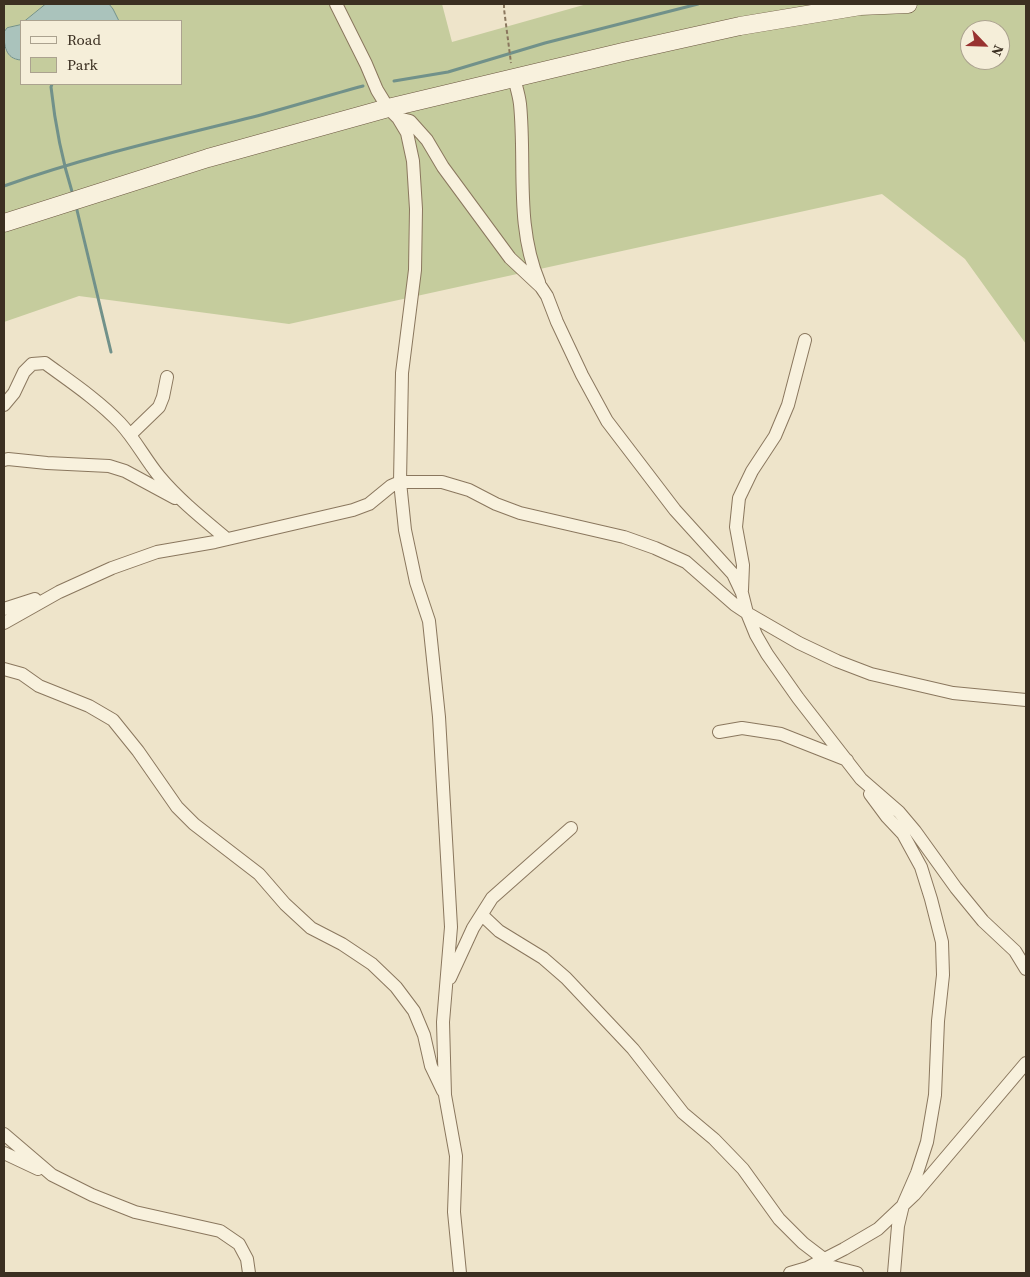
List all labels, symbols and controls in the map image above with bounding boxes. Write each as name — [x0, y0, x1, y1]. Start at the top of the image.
legend — [20, 20, 182, 85]
north arrow — [960, 20, 1010, 70]
text: Road — [67, 29, 101, 50]
text: N — [987, 42, 1009, 59]
text: Park — [67, 54, 98, 75]

